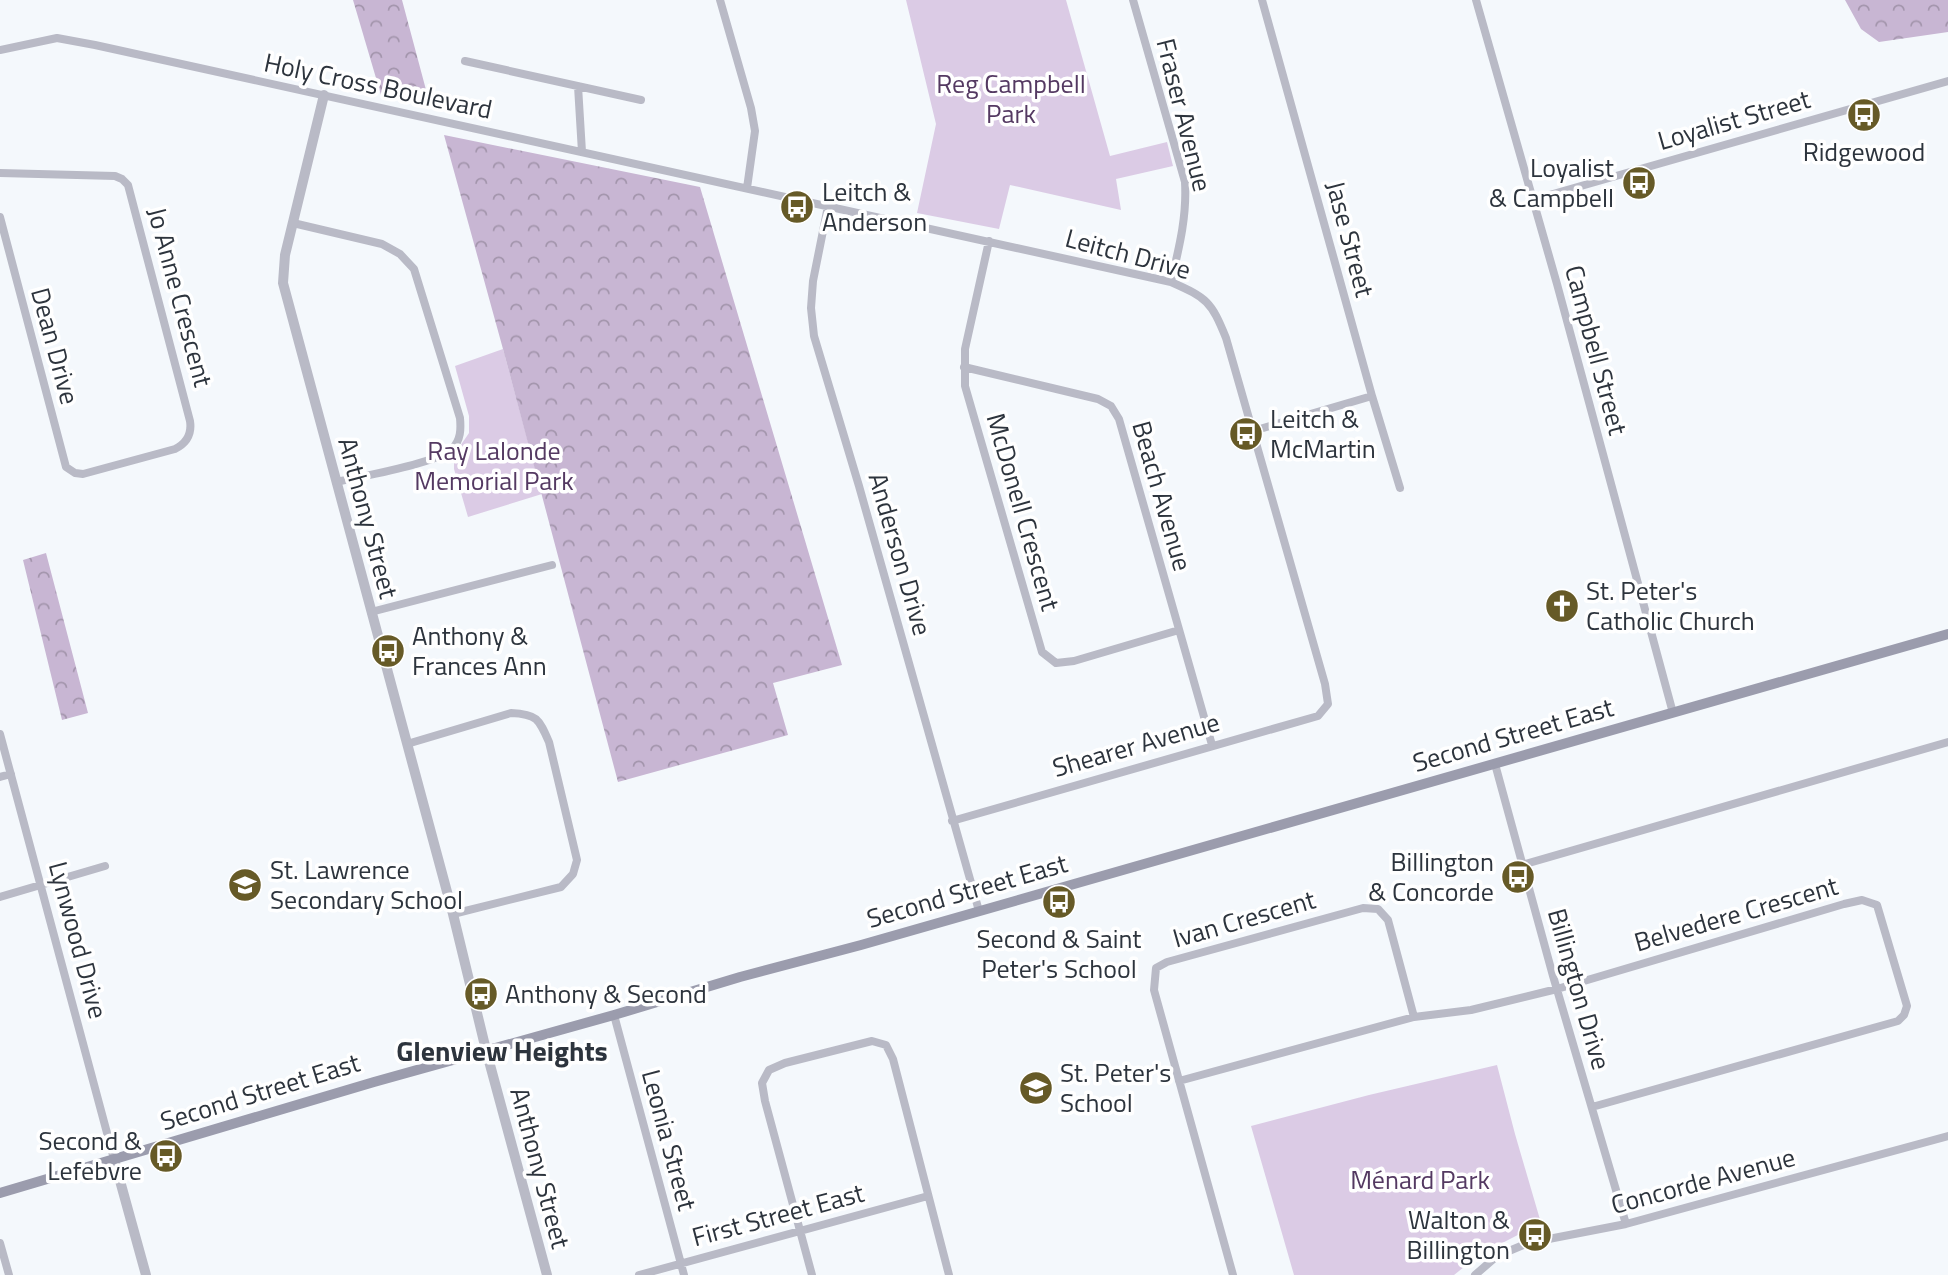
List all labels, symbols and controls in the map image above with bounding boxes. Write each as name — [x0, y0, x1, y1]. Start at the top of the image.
street label: Fraser Avenue — [1147, 34, 1222, 195]
street label: Holy Cross Boulevard — [261, 42, 496, 129]
park label: Reg Campbell Park — [936, 64, 1086, 133]
street label: Loyalist Street — [1653, 79, 1815, 160]
bus stop icon: Ridgewood — [1845, 96, 1883, 134]
place label: Ridgewood — [1803, 132, 1925, 171]
place label: Loyalist & Campbell — [1489, 148, 1614, 217]
bus stop icon: Loyalist & Campbell — [1620, 164, 1658, 202]
place label: Leitch & Anderson — [822, 172, 927, 241]
street label: Jase Street — [1316, 177, 1385, 301]
bus stop icon: Leitch & Anderson — [778, 188, 816, 226]
street label: Jo Anne Crescent — [138, 203, 223, 391]
street label: Leitch Drive — [1061, 218, 1195, 289]
street label: Campbell Street — [1555, 261, 1638, 439]
street label: Dean Drive — [21, 283, 90, 409]
place label: Leitch & McMartin — [1270, 399, 1376, 468]
street label: McDonell Crescent — [977, 409, 1070, 615]
bus stop icon: Leitch & McMartin — [1227, 415, 1265, 453]
street label: Beach Avenue — [1122, 416, 1203, 576]
park label: Ray Lalonde Memorial Park — [414, 431, 574, 500]
street label: Anthony Street — [328, 433, 409, 603]
street label: Anderson Drive — [859, 468, 942, 640]
place label: St. Peter's Catholic Church — [1586, 571, 1755, 640]
church icon: St. Peter's Catholic Church — [1543, 587, 1581, 625]
place label: Anthony & Frances Ann — [412, 616, 547, 685]
bus stop icon: Anthony & Frances Ann — [369, 632, 407, 670]
street label: Second Street East — [1408, 687, 1618, 782]
street label: Shearer Avenue — [1048, 702, 1224, 787]
place label: Billington & Concorde — [1368, 842, 1494, 911]
street label: Second Street East — [862, 843, 1072, 938]
place label: St. Lawrence Secondary School — [270, 850, 463, 919]
street label: Lynwood Drive — [39, 857, 118, 1023]
bus stop icon: Billington & Concorde — [1499, 858, 1537, 896]
school or university icon: St. Lawrence Secondary School — [226, 866, 264, 904]
street label: Belvedere Crescent — [1629, 866, 1842, 961]
street label: Ivan Crescent — [1168, 880, 1320, 957]
bus stop icon: Second & Saint Peter's School — [1040, 883, 1078, 921]
street label: Billington Drive — [1538, 904, 1621, 1074]
place label: Second & Saint Peter's School — [977, 919, 1142, 988]
place label: Anthony & Second — [505, 974, 707, 1013]
bus stop icon: Anthony & Second — [462, 975, 500, 1013]
district label: Glenview Heights — [396, 1029, 608, 1072]
street label: Second Street East — [155, 1043, 365, 1140]
place label: St. Peter's School — [1060, 1053, 1171, 1122]
street label: Leonia Street — [632, 1065, 707, 1215]
school or university icon: St. Peter's School — [1017, 1069, 1055, 1107]
street label: Anthony Street — [500, 1083, 581, 1253]
place label: Second & Lefebvre — [39, 1121, 142, 1190]
bus stop icon: Second & Lefebvre — [147, 1137, 185, 1175]
street label: Concorde Avenue — [1607, 1137, 1799, 1224]
park label: Ménard Park — [1350, 1160, 1490, 1199]
street label: First Street East — [687, 1173, 868, 1256]
place label: Walton & Billington — [1406, 1200, 1510, 1269]
bus stop icon: Walton & Billington — [1516, 1216, 1554, 1254]

